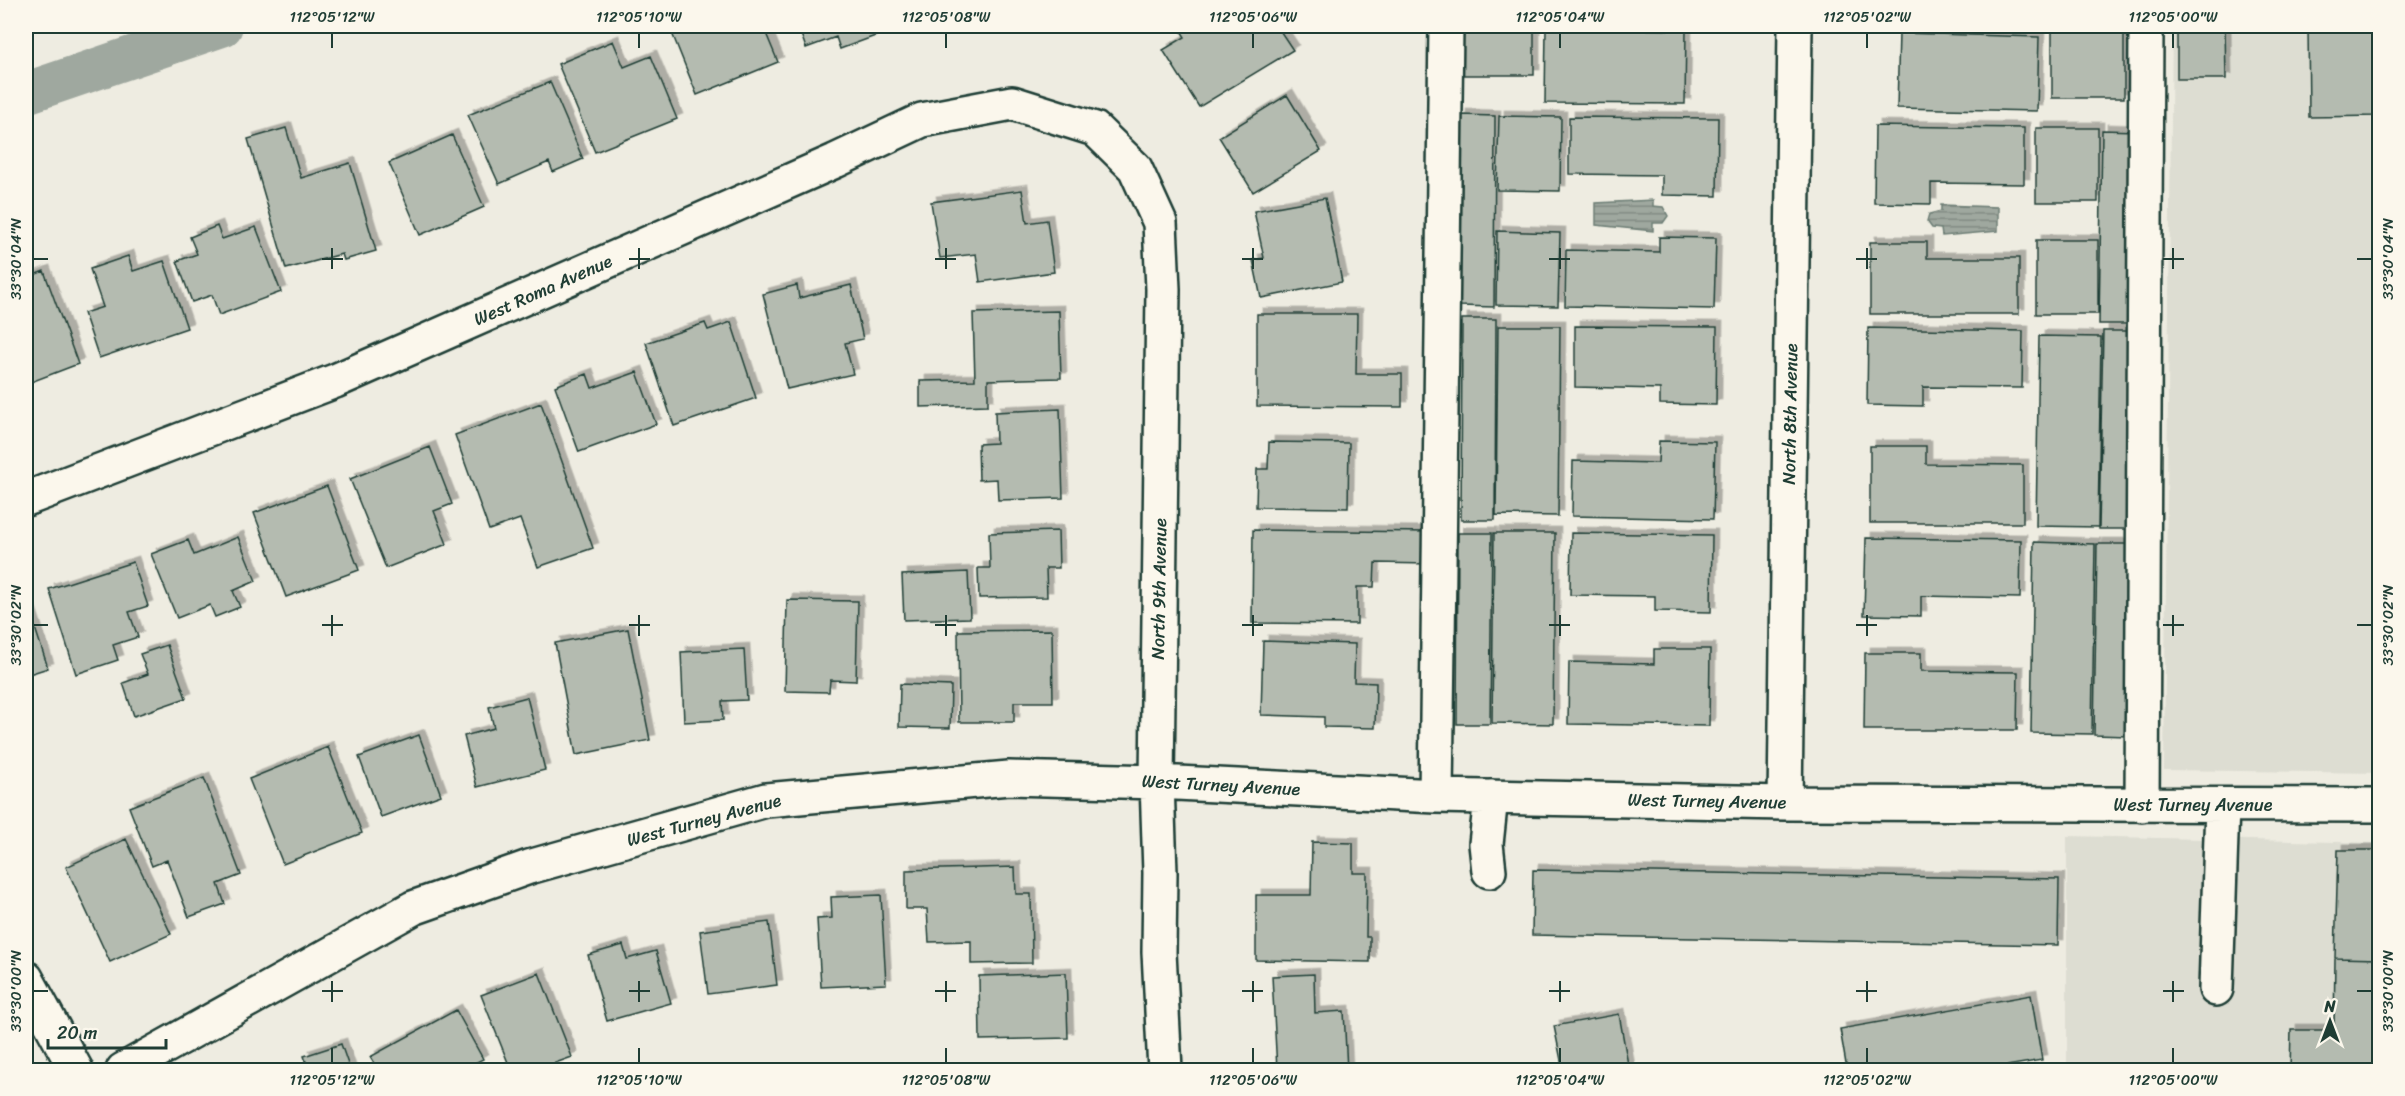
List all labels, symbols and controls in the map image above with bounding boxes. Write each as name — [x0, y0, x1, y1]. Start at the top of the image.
text: 112°05'12"W — [289, 4, 375, 30]
text: 112°05'10"W — [596, 4, 682, 30]
text: 112°05'08"W — [902, 4, 991, 30]
text: 112°05'06"W — [1209, 4, 1297, 30]
text: 112°05'04"W — [1516, 4, 1605, 30]
text: 112°05'02"W — [1823, 4, 1911, 30]
text: 112°05'00"W — [2129, 4, 2218, 30]
text: 33°30'04"N — [3, 218, 29, 300]
text: 33°30'04"N — [2375, 218, 2401, 300]
street label: West Roma Avenue — [468, 245, 618, 335]
street label: North 8th Avenue — [1773, 343, 1807, 485]
street label: North 9th Avenue — [1142, 518, 1176, 660]
text: 33°30'02"N — [3, 584, 29, 665]
text: 33°30'02"N — [2375, 584, 2401, 665]
street label: West Turney Avenue — [1141, 765, 1301, 805]
street label: West Turney Avenue — [623, 784, 785, 856]
street label: West Turney Avenue — [1627, 784, 1787, 818]
street label: West Turney Avenue — [2114, 789, 2273, 821]
text: 33°30'00"N — [3, 950, 29, 1032]
text: 33°30'00"N — [2375, 950, 2401, 1032]
north arrow — [2300, 991, 2360, 1051]
text: N — [2323, 992, 2336, 1021]
scale bar — [48, 1012, 166, 1050]
text: 20 m — [57, 1017, 97, 1049]
text: 112°05'12"W — [289, 1067, 375, 1093]
text: 112°05'10"W — [596, 1067, 682, 1093]
text: 112°05'08"W — [902, 1067, 991, 1093]
text: 112°05'06"W — [1209, 1067, 1297, 1093]
text: 112°05'04"W — [1516, 1067, 1605, 1093]
text: 112°05'02"W — [1823, 1067, 1911, 1093]
text: 112°05'00"W — [2129, 1067, 2218, 1093]

